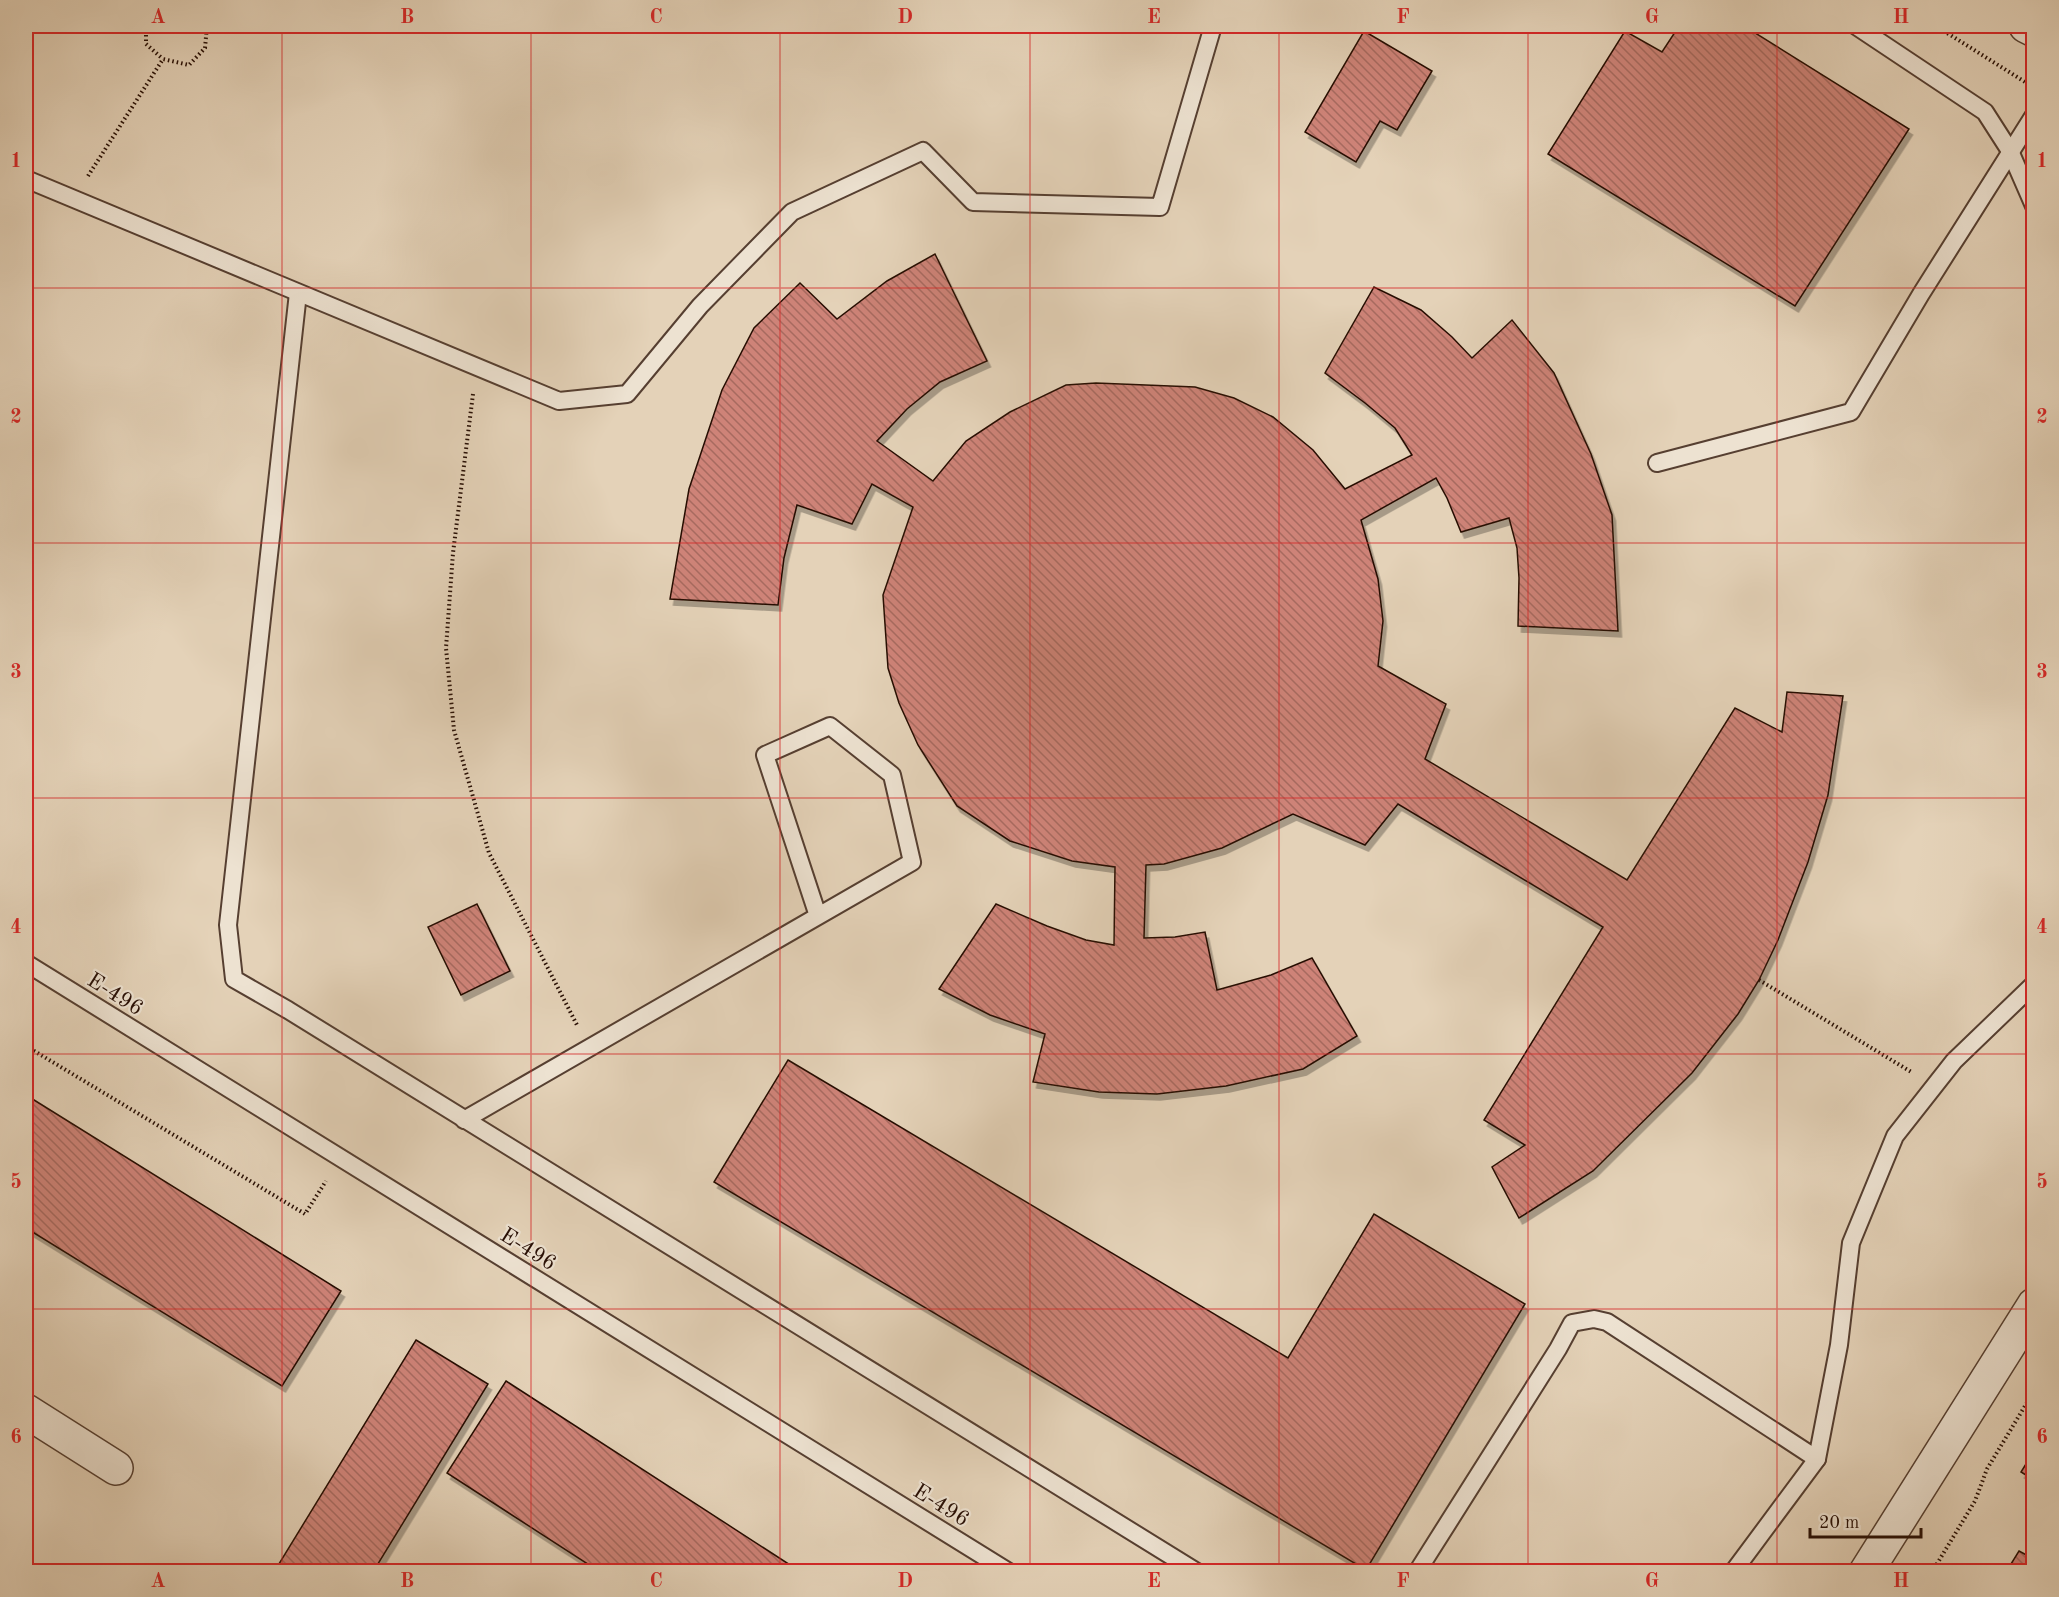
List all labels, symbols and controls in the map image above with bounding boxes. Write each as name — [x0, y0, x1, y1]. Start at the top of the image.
text: A — [150, 8, 166, 28]
text: B — [400, 8, 414, 28]
text: C — [649, 8, 663, 28]
text: D — [897, 8, 913, 28]
text: E — [1147, 8, 1161, 28]
text: F — [1396, 8, 1410, 28]
text: G — [1645, 8, 1659, 28]
text: H — [1893, 8, 1909, 28]
text: 1 — [10, 152, 22, 172]
text: 1 — [2036, 152, 2048, 172]
text: 2 — [10, 408, 22, 428]
text: 2 — [2036, 408, 2048, 428]
text: 3 — [10, 663, 22, 683]
text: 3 — [2036, 663, 2048, 683]
text: 4 — [10, 918, 22, 938]
text: 4 — [2036, 918, 2048, 938]
street label: E-496 — [83, 969, 147, 1020]
text: 5 — [10, 1172, 22, 1193]
text: 5 — [2036, 1172, 2048, 1193]
street label: E-496 — [496, 1224, 560, 1275]
text: 6 — [10, 1428, 22, 1448]
text: 6 — [2036, 1428, 2048, 1448]
street label: E-496 — [909, 1480, 973, 1531]
scale bar — [1810, 1501, 1921, 1539]
text: 20 m — [1819, 1514, 1859, 1532]
text: A — [150, 1572, 166, 1592]
text: B — [400, 1572, 414, 1592]
text: C — [649, 1572, 663, 1592]
text: D — [897, 1572, 913, 1592]
text: E — [1147, 1572, 1161, 1592]
text: F — [1396, 1572, 1410, 1592]
text: G — [1645, 1572, 1659, 1592]
text: H — [1893, 1572, 1909, 1592]

